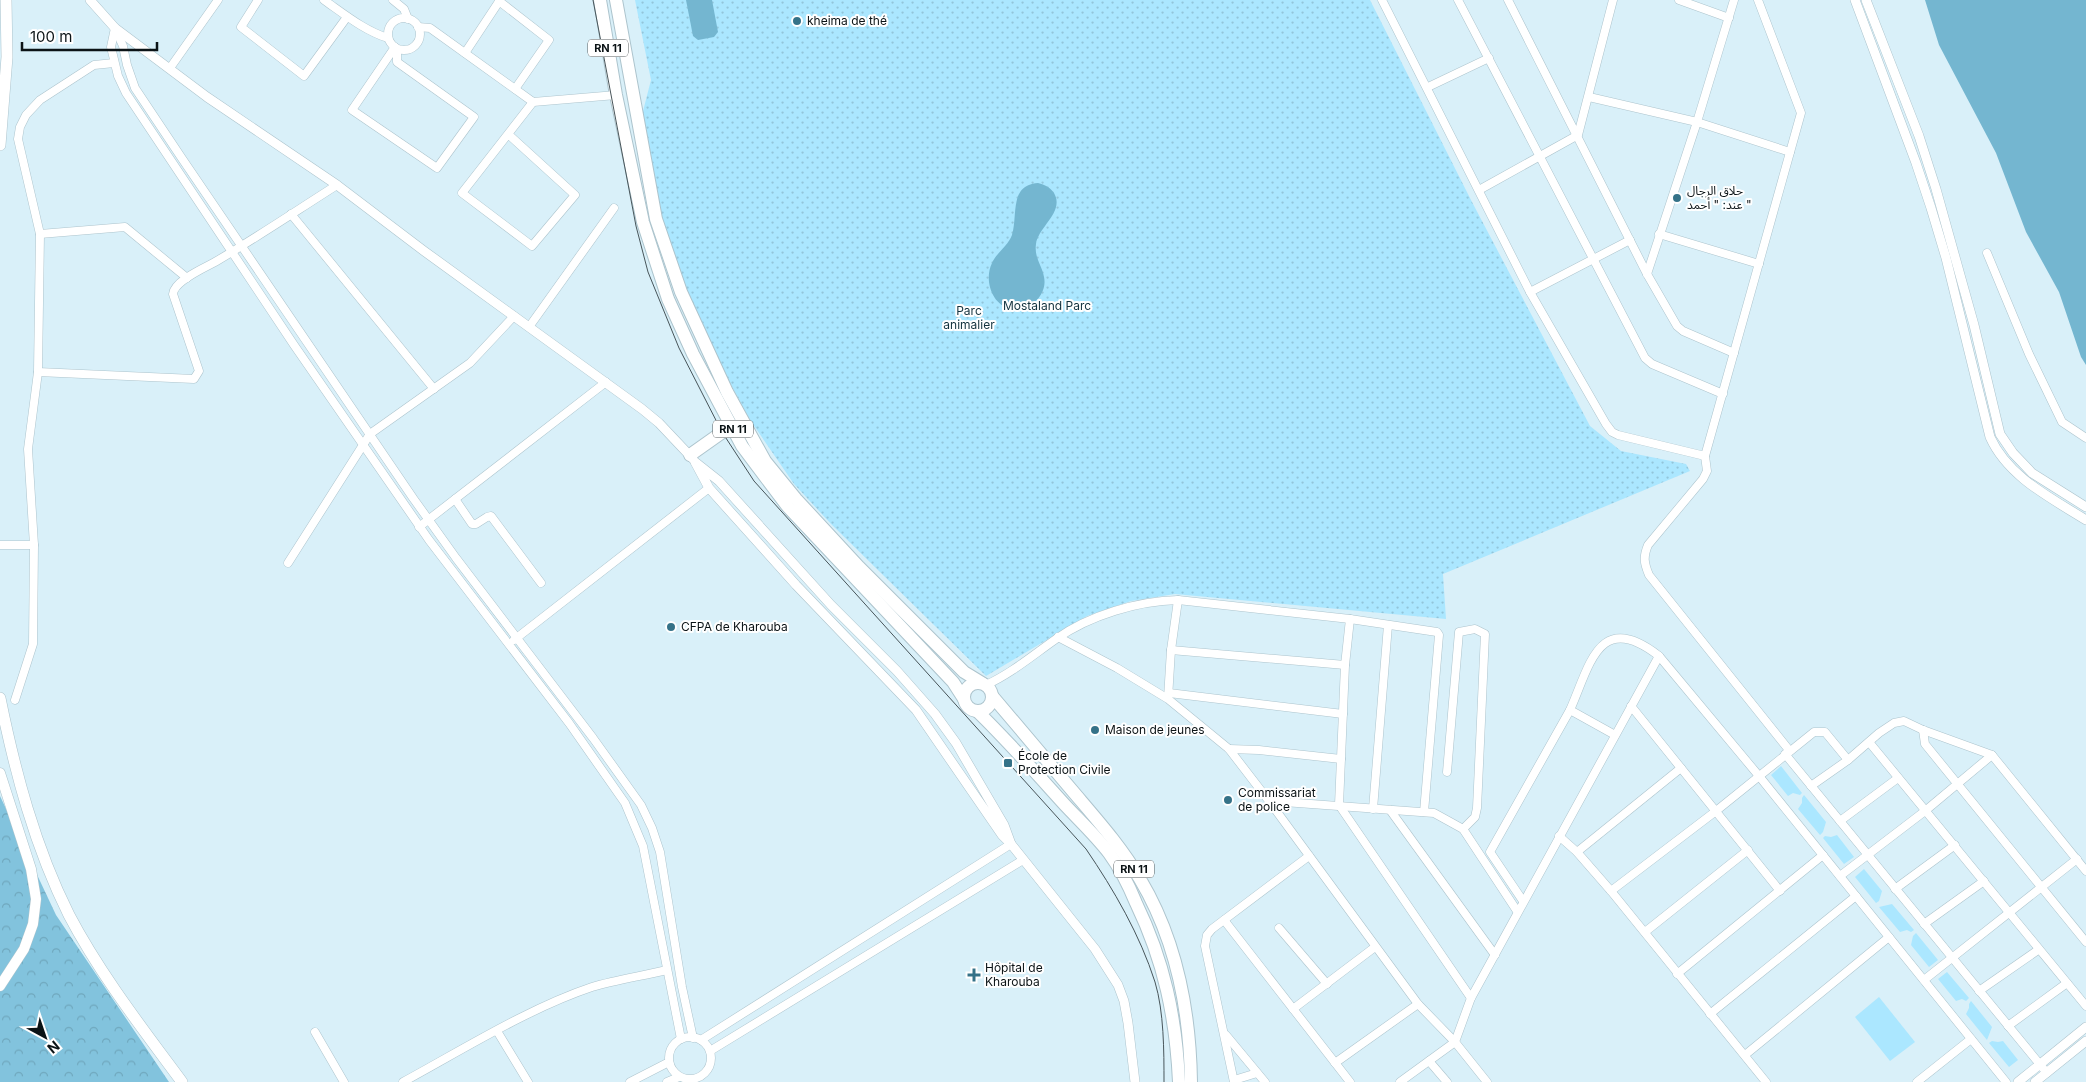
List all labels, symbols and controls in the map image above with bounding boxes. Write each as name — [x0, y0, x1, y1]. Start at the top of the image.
place label: kheima de thé — [807, 13, 887, 28]
marker: kheima de thé — [791, 15, 803, 27]
scale bar — [22, 20, 158, 52]
text: 100 m — [30, 27, 72, 46]
road number: RN 11 — [588, 40, 628, 56]
place label: حلاق الرجال عند: " أحمد " — [1687, 183, 1752, 212]
marker: حلاق الرجال عند: " أحمد " — [1671, 192, 1683, 204]
park label: Mostaland Parc — [1003, 298, 1091, 313]
park label: Parc animalier — [943, 303, 995, 332]
road number: RN 11 — [713, 420, 753, 438]
place label: CFPA de Kharouba — [681, 619, 788, 634]
marker: CFPA de Kharouba — [665, 621, 677, 633]
place label: Maison de jeunes — [1105, 722, 1205, 737]
marker: Maison de jeunes — [1089, 724, 1101, 736]
place label: École de Protection Civile — [1018, 748, 1111, 777]
marker: École de Protection Civile — [1002, 757, 1014, 769]
place label: Commissariat de police — [1238, 785, 1316, 814]
marker: Commissariat de police — [1222, 794, 1234, 806]
road number: RN 11 — [1114, 861, 1154, 878]
place label: Hôpital de Kharouba — [985, 960, 1043, 989]
marker: Hôpital de Kharouba — [967, 968, 981, 982]
north arrow — [20, 1012, 70, 1062]
text: N — [44, 1037, 63, 1057]

